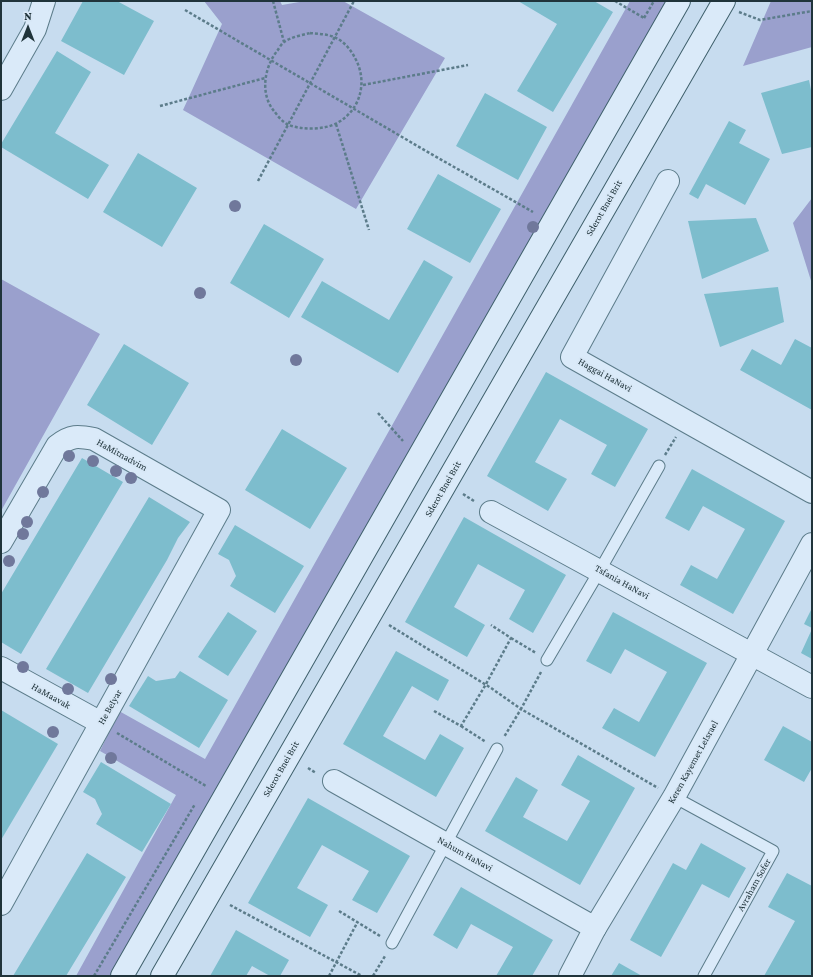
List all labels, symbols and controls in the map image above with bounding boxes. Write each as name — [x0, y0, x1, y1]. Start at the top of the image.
north arrow — [8, 8, 48, 48]
text: N — [24, 10, 32, 22]
street label: Sderot Bnei Brit — [583, 178, 625, 238]
street label: Haggai HaNavi — [576, 355, 634, 395]
street label: HaMitnadvim — [95, 436, 149, 474]
street label: Sderot Bnei Brit — [422, 459, 464, 519]
street label: Tsfania HaNavi — [593, 562, 651, 602]
street label: HaMaavak — [29, 680, 73, 712]
street label: He BeIyar — [95, 687, 125, 727]
street label: Keren Kayemet LeIsrael — [665, 718, 721, 806]
street label: Sderot Bnei Brit — [260, 739, 302, 799]
street label: Nahum HaNavi — [435, 834, 495, 874]
street label: Avraham Sofer — [735, 857, 773, 913]

